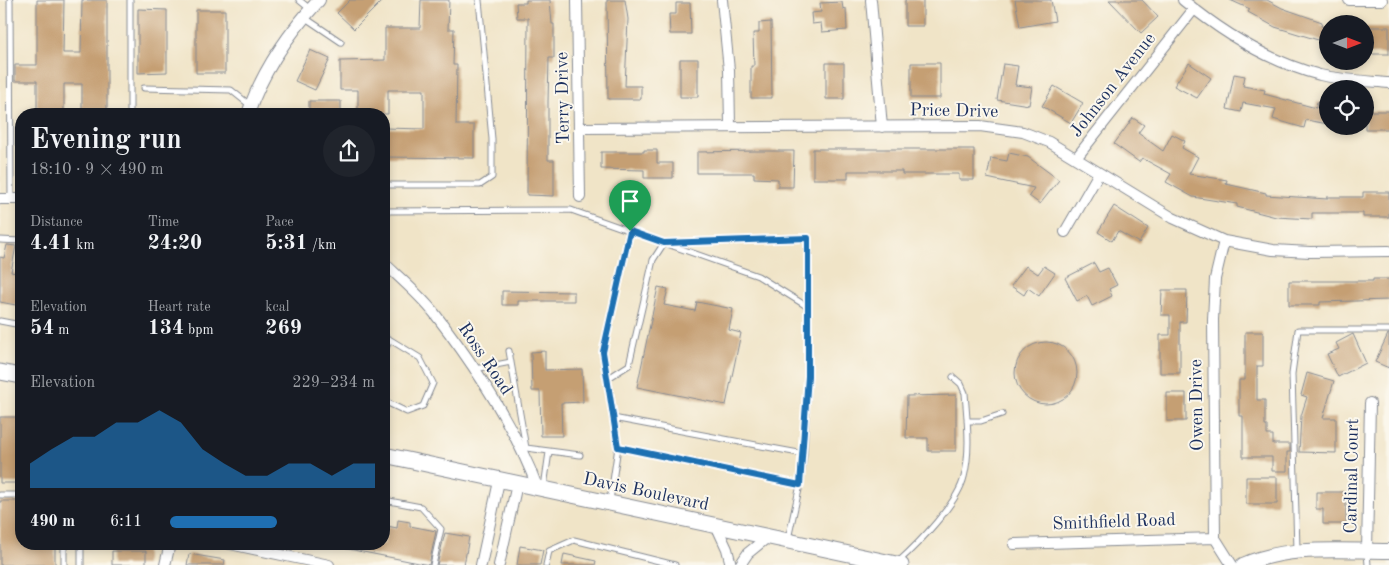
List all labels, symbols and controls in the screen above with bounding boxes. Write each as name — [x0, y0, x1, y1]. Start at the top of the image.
north arrow — [1319, 15, 1374, 70]
map controls — [1319, 15, 1374, 135]
street label: Johnson Avenue — [1067, 29, 1159, 141]
street label: Terry Drive — [553, 52, 573, 144]
button: locate — [1319, 80, 1374, 135]
street label: Price Drive — [909, 101, 999, 121]
button: share — [323, 125, 375, 177]
text: Evening run — [30, 127, 182, 155]
text: 18:10 · 9 × 490 m — [30, 162, 163, 178]
pin — [609, 180, 651, 231]
icon: arrive — [616, 187, 644, 215]
text: Distance — [30, 215, 83, 229]
text: Time — [148, 215, 179, 229]
text: Pace — [265, 215, 294, 229]
text: 4.41 — [30, 233, 72, 254]
text: 24:20 — [148, 233, 202, 254]
text: 5:31 — [265, 233, 308, 254]
text: km — [72, 238, 95, 252]
text: /km — [308, 238, 336, 252]
text: Elevation — [30, 300, 87, 314]
text: Heart rate — [148, 300, 211, 314]
text: kcal — [265, 300, 289, 314]
text: 54 — [30, 318, 54, 339]
text: 134 — [148, 318, 184, 339]
text: 269 — [265, 318, 302, 339]
street label: Ross Road — [454, 320, 516, 398]
text: m — [54, 323, 69, 337]
text: bpm — [184, 323, 214, 337]
street label: Owen Drive — [1187, 359, 1207, 451]
text: Elevation — [30, 375, 95, 391]
text: 229–234 m — [292, 375, 375, 391]
street label: Cardinal Court — [1342, 418, 1362, 534]
street label: Davis Boulevard — [581, 470, 711, 514]
street label: Smithfield Road — [1052, 511, 1176, 533]
text: 490 m — [30, 514, 75, 530]
text: 6:11 — [110, 514, 142, 530]

